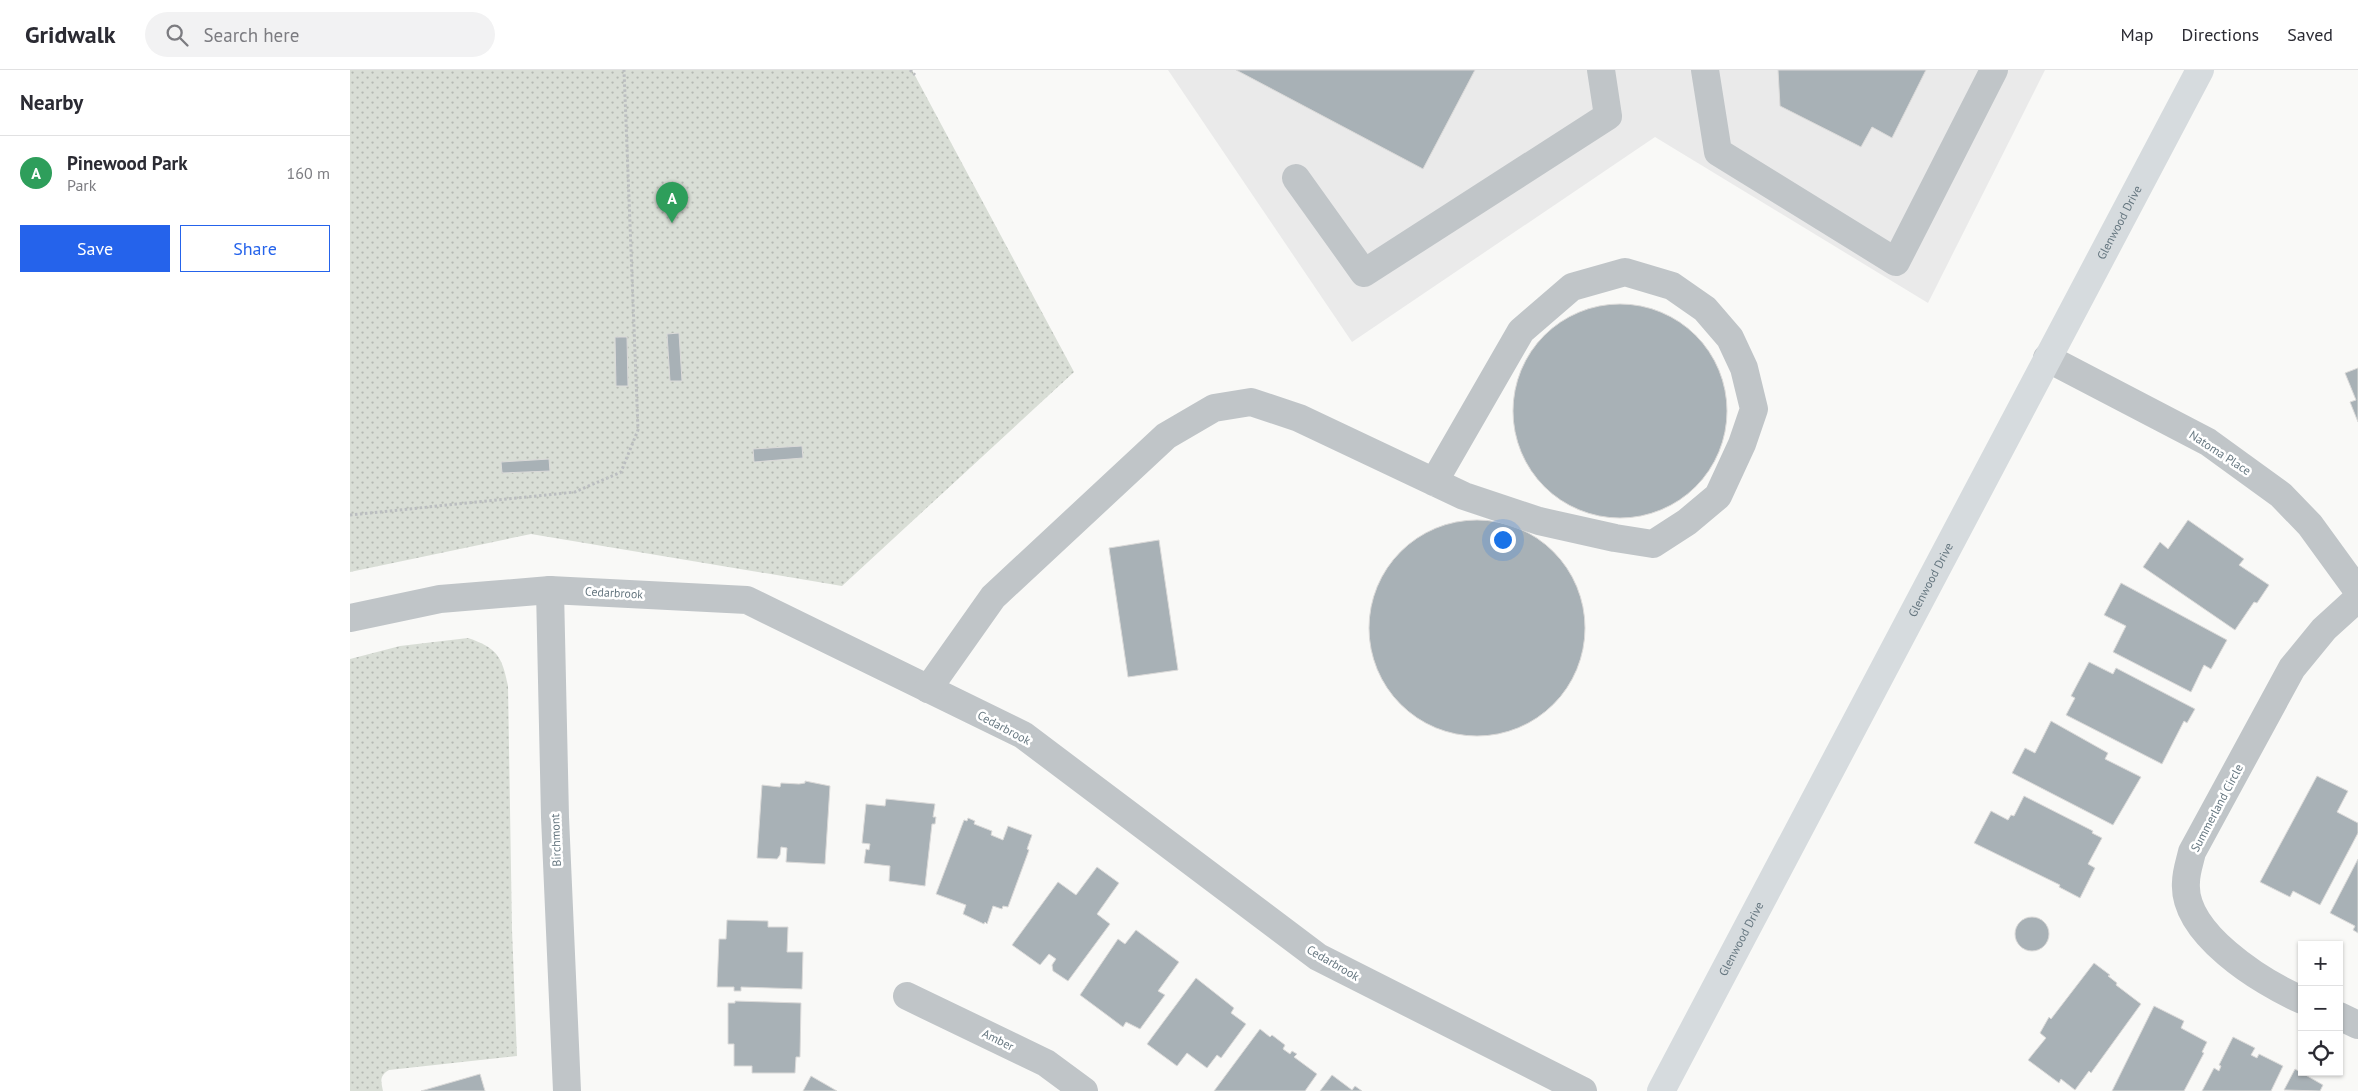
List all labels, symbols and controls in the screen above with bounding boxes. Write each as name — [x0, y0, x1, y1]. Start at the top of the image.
search box — [145, 12, 495, 57]
text: Gridwalk — [25, 19, 115, 50]
icon: search — [163, 21, 191, 49]
text: Search here — [203, 23, 299, 47]
text: Map — [2121, 23, 2153, 46]
text: Directions — [2181, 23, 2259, 46]
text: Saved — [2287, 23, 2333, 46]
text: Nearby — [20, 89, 83, 116]
text: Pinewood Park — [67, 151, 188, 175]
text: A — [31, 163, 41, 183]
text: 160 m — [287, 163, 330, 183]
text: Park — [67, 175, 96, 195]
pin: A — [656, 182, 688, 223]
street label: Glenwood Drive — [2093, 183, 2145, 262]
button: Save — [20, 225, 170, 272]
button: Share — [180, 225, 330, 272]
street label: Natoma Place — [2187, 427, 2254, 478]
your location — [1490, 527, 1516, 553]
street label: Glenwood Drive — [1905, 540, 1956, 619]
street label: Cedarbrook — [585, 583, 644, 602]
street label: Cedarbrook — [975, 707, 1034, 748]
street label: Summerland Circle — [2187, 761, 2246, 854]
street label: Birchmont — [547, 813, 564, 867]
street label: Glenwood Drive — [1715, 899, 1767, 978]
map controls — [2298, 941, 2343, 1076]
button: + — [2298, 941, 2343, 986]
street label: Cedarbrook — [1304, 942, 1362, 984]
button: − — [2298, 986, 2343, 1031]
street label: Amber — [980, 1025, 1017, 1054]
button: locate — [2298, 1031, 2343, 1076]

